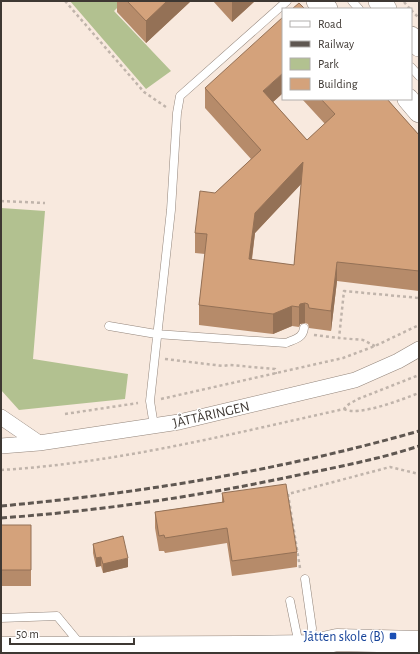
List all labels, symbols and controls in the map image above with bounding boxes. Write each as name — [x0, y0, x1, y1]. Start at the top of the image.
legend — [282, 8, 412, 100]
text: Road — [318, 18, 342, 30]
text: Railway — [318, 38, 354, 51]
text: Park — [318, 58, 339, 70]
text: Building — [318, 78, 358, 90]
street label: JÅTTÅRINGEN — [171, 397, 251, 431]
scale bar — [10, 620, 134, 646]
text: 50 m — [16, 628, 39, 640]
place label: Jåtten skole (B) — [303, 630, 385, 644]
marker: Jåtten skole (B) — [388, 631, 398, 641]

